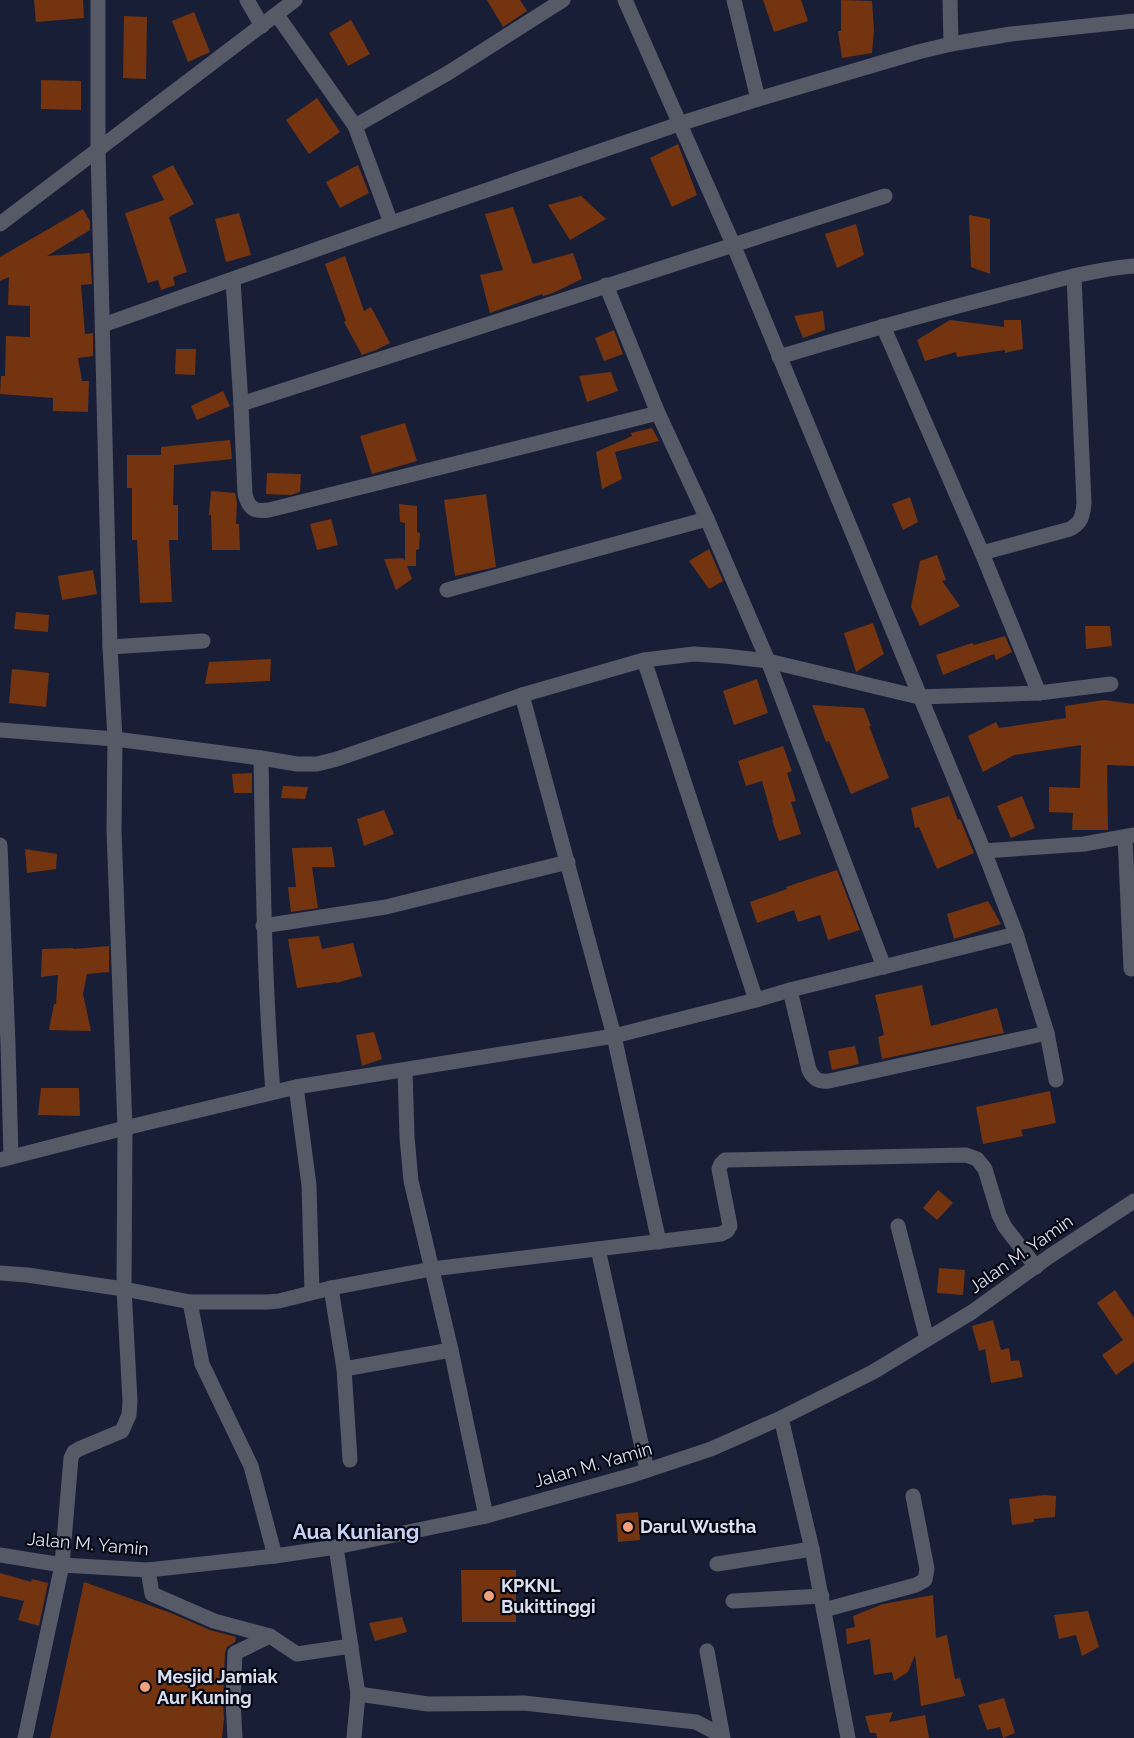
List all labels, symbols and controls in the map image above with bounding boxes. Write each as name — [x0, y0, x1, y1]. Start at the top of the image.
street label: Jalan M. Yamin — [965, 1210, 1077, 1297]
street label: Jalan M. Yamin — [531, 1438, 654, 1491]
place label: Darul Wustha — [640, 1516, 756, 1537]
district label: Aua Kuniang — [293, 1519, 419, 1544]
marker: Darul Wustha — [621, 1520, 635, 1534]
street label: Jalan M. Yamin — [26, 1528, 150, 1559]
place label: KPKNL Bukittinggi — [501, 1575, 596, 1617]
marker: KPKNL Bukittinggi — [482, 1589, 496, 1603]
place label: Mesjid Jamiak Aur Kuning — [157, 1666, 278, 1708]
marker: Mesjid Jamiak Aur Kuning — [138, 1680, 152, 1694]

